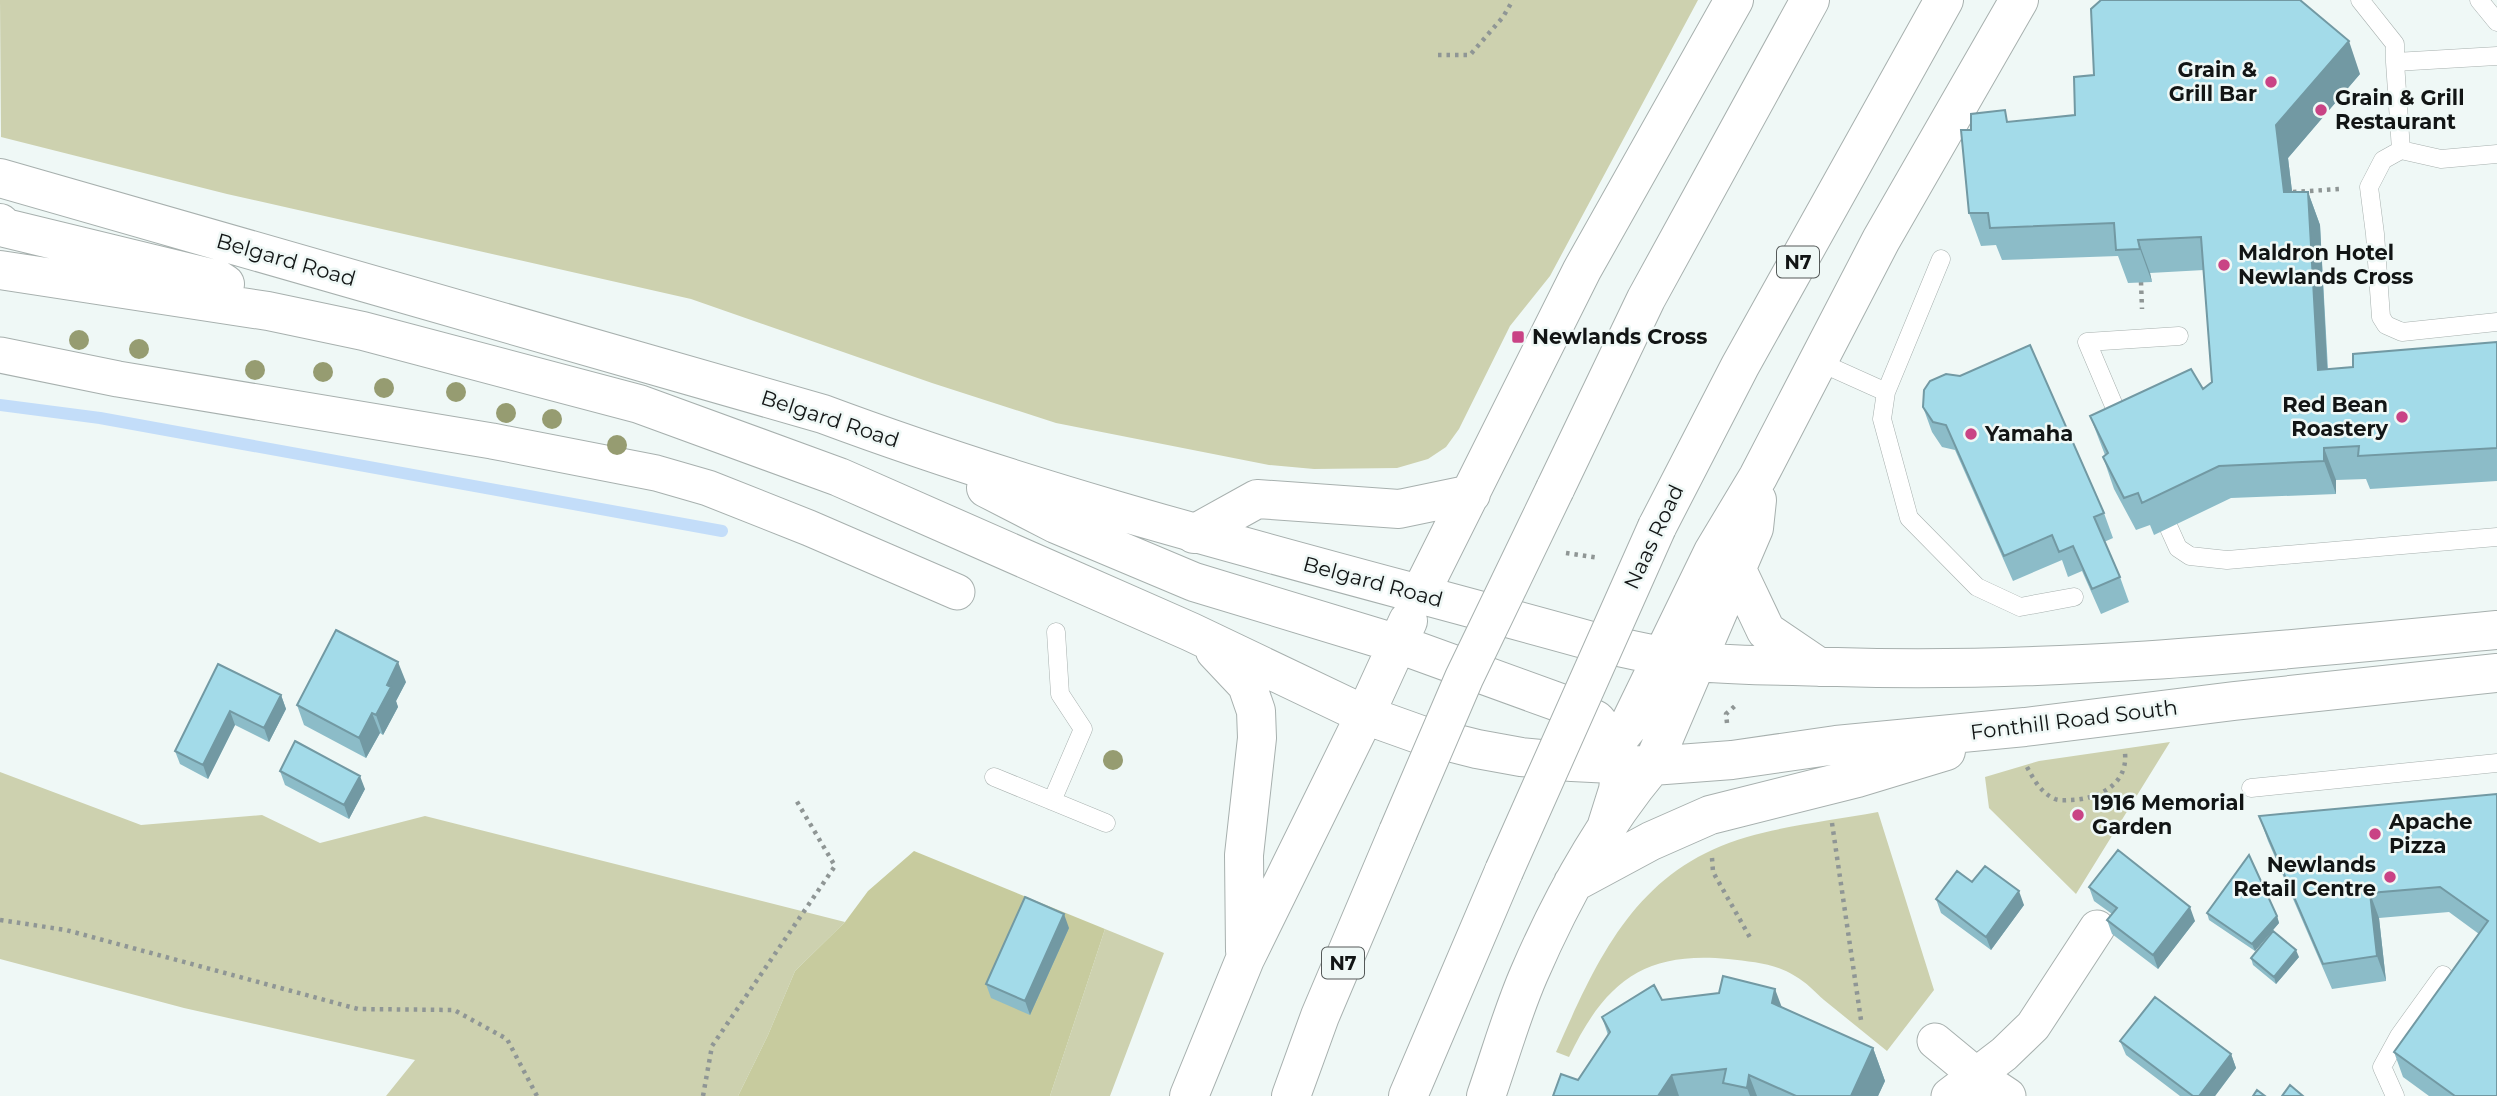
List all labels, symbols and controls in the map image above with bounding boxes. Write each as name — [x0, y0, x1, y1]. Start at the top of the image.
place label: Grain & Grill Bar — [2169, 57, 2257, 106]
marker: Grain & Grill Bar — [2263, 74, 2279, 90]
place label: Grain & Grill Restaurant — [2335, 85, 2465, 134]
marker: Grain & Grill Restaurant — [2313, 102, 2329, 118]
street label: Belgard Road — [214, 228, 359, 291]
place label: Maldron Hotel Newlands Cross — [2238, 240, 2413, 289]
road number: N7 — [1777, 246, 1819, 278]
marker: Maldron Hotel Newlands Cross — [2216, 257, 2232, 273]
place label: Newlands Cross — [1532, 324, 1707, 349]
marker: Newlands Cross — [1510, 329, 1526, 345]
street label: Belgard Road — [758, 384, 902, 453]
place label: Red Bean Roastery — [2282, 392, 2388, 441]
marker: Red Bean Roastery — [2394, 409, 2410, 425]
place label: Yamaha — [1984, 421, 2073, 446]
marker: Yamaha — [1963, 426, 1979, 442]
street label: Naas Road — [1618, 481, 1689, 593]
street label: Belgard Road — [1300, 551, 1446, 612]
street label: Fonthill Road South — [1969, 694, 2179, 745]
place label: 1916 Memorial Garden — [2092, 790, 2245, 839]
marker: 1916 Memorial Garden — [2070, 807, 2086, 823]
place label: Apache Pizza — [2388, 809, 2473, 858]
marker: Apache Pizza — [2367, 826, 2383, 842]
place label: Newlands Retail Centre — [2233, 852, 2376, 901]
marker: Newlands Retail Centre — [2382, 869, 2398, 885]
road number: N7 — [1322, 948, 1364, 979]

